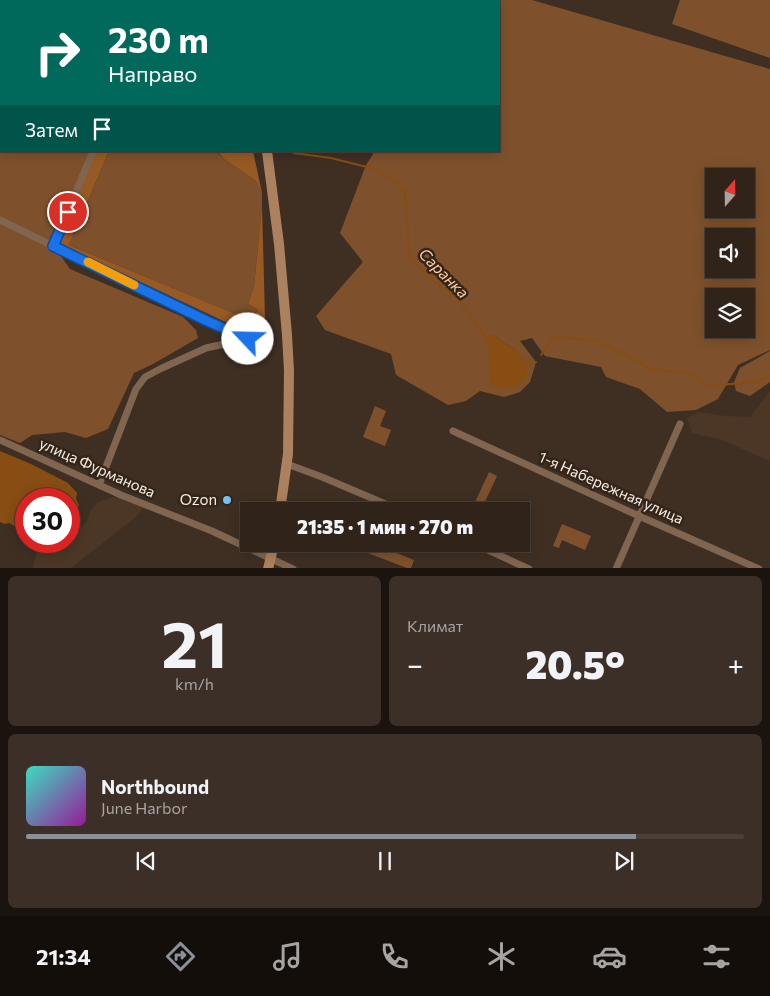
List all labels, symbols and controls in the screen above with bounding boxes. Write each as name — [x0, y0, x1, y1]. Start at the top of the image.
text: 230 m — [108, 17, 209, 60]
icon: right — [25, 20, 90, 85]
text: Направо — [108, 60, 198, 87]
icon: arrive — [88, 115, 116, 143]
text: Затем — [25, 118, 78, 141]
north arrow — [705, 168, 755, 218]
map controls — [705, 168, 755, 338]
pin — [47, 191, 89, 233]
icon: arrive — [54, 198, 82, 226]
button: sound — [705, 228, 755, 278]
water label: Саранка — [415, 244, 473, 302]
button: layers — [705, 288, 755, 338]
position arrow — [221, 312, 273, 364]
street label: улица Фурманова — [37, 433, 158, 501]
street label: 1-я Набережная улица — [536, 447, 686, 527]
speed limit sign: 30 — [15, 488, 80, 553]
place label: Ozon — [180, 490, 217, 508]
marker: Ozon — [221, 494, 233, 506]
text: 21:35 · 1 мин · 270 m — [297, 515, 473, 538]
text: 21 — [161, 602, 228, 681]
text: Климат — [407, 616, 463, 635]
text: 20.5° — [525, 640, 625, 687]
text: − — [407, 647, 423, 681]
text: + — [728, 647, 744, 681]
text: km/h — [175, 674, 214, 693]
text: Northbound — [101, 775, 209, 798]
text: June Harbor — [101, 798, 187, 817]
icon: previous — [132, 847, 160, 875]
icon: pause — [371, 847, 399, 875]
icon: next — [610, 847, 638, 875]
icon: directions — [163, 939, 198, 974]
icon: music — [270, 939, 305, 974]
icon: phone — [377, 939, 412, 974]
icon: climate — [484, 939, 519, 974]
icon: car — [592, 939, 627, 974]
icon: filters — [699, 939, 734, 974]
text: 21:34 — [36, 943, 91, 970]

